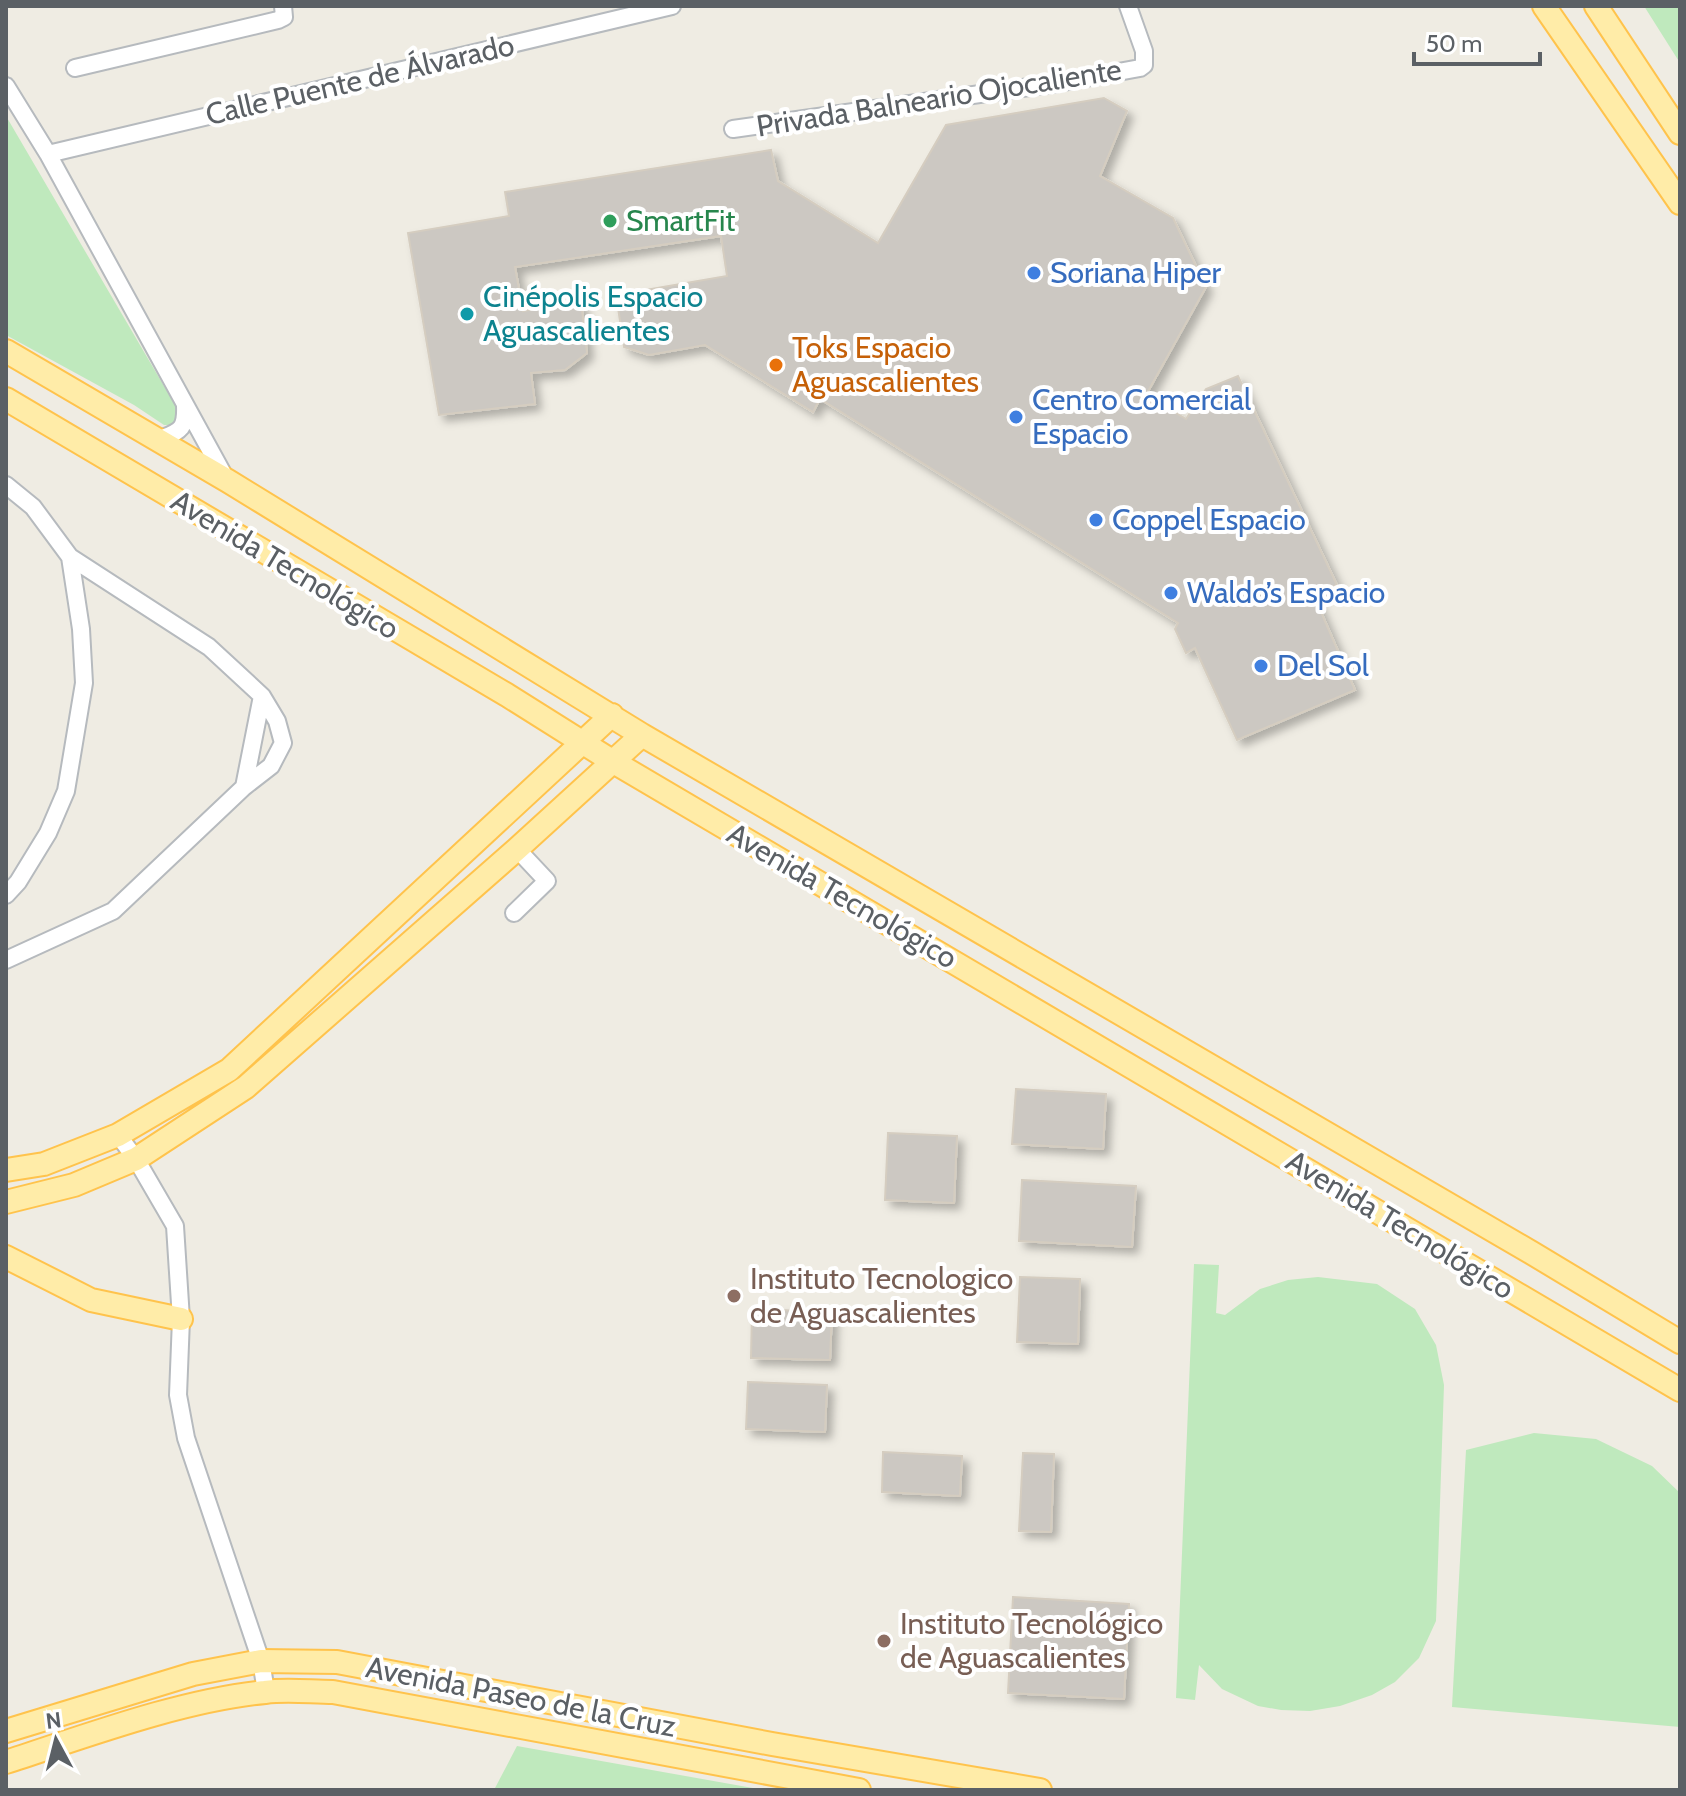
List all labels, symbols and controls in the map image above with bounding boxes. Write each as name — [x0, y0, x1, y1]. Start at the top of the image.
scale bar — [1414, 16, 1540, 66]
street label: Calle Puente de Álvarado — [202, 26, 518, 133]
text: 50 m — [1426, 29, 1482, 58]
street label: Privada Balneario Ojocaliente — [754, 50, 1124, 145]
place label: SmartFit — [626, 202, 735, 239]
marker: SmartFit — [601, 212, 619, 230]
place label: Soriana Hiper — [1050, 254, 1222, 291]
marker: Soriana Hiper — [1025, 264, 1043, 282]
place label: Cinépolis Espacio Aguascalientes — [483, 278, 703, 349]
marker: Cinépolis Espacio Aguascalientes — [458, 305, 476, 323]
place label: Toks Espacio Aguascalientes — [792, 329, 979, 400]
marker: Toks Espacio Aguascalientes — [767, 356, 785, 374]
place label: Centro Comercial Espacio — [1032, 381, 1251, 452]
marker: Centro Comercial Espacio — [1007, 408, 1025, 426]
street label: Avenida Tecnológico — [165, 482, 406, 647]
place label: Coppel Espacio — [1112, 501, 1306, 538]
marker: Coppel Espacio — [1087, 511, 1105, 529]
place label: Waldo’s Espacio — [1187, 574, 1385, 611]
marker: Waldo’s Espacio — [1162, 584, 1180, 602]
place label: Del Sol — [1277, 647, 1369, 684]
marker: Del Sol — [1252, 657, 1270, 675]
street label: Avenida Tecnológico — [721, 815, 964, 976]
street label: Avenida Tecnológico — [1280, 1142, 1521, 1307]
place label: Instituto Tecnologico de Aguascalientes — [750, 1260, 1013, 1331]
marker: Instituto Tecnologico de Aguascalientes — [725, 1287, 743, 1305]
place label: Instituto Tecnológico de Aguascalientes — [900, 1605, 1163, 1676]
marker: Instituto Tecnológico de Aguascalientes — [875, 1632, 893, 1650]
street label: Avenida Paseo de la Cruz — [363, 1648, 679, 1745]
north arrow — [16, 1700, 96, 1780]
text: N — [44, 1706, 63, 1735]

